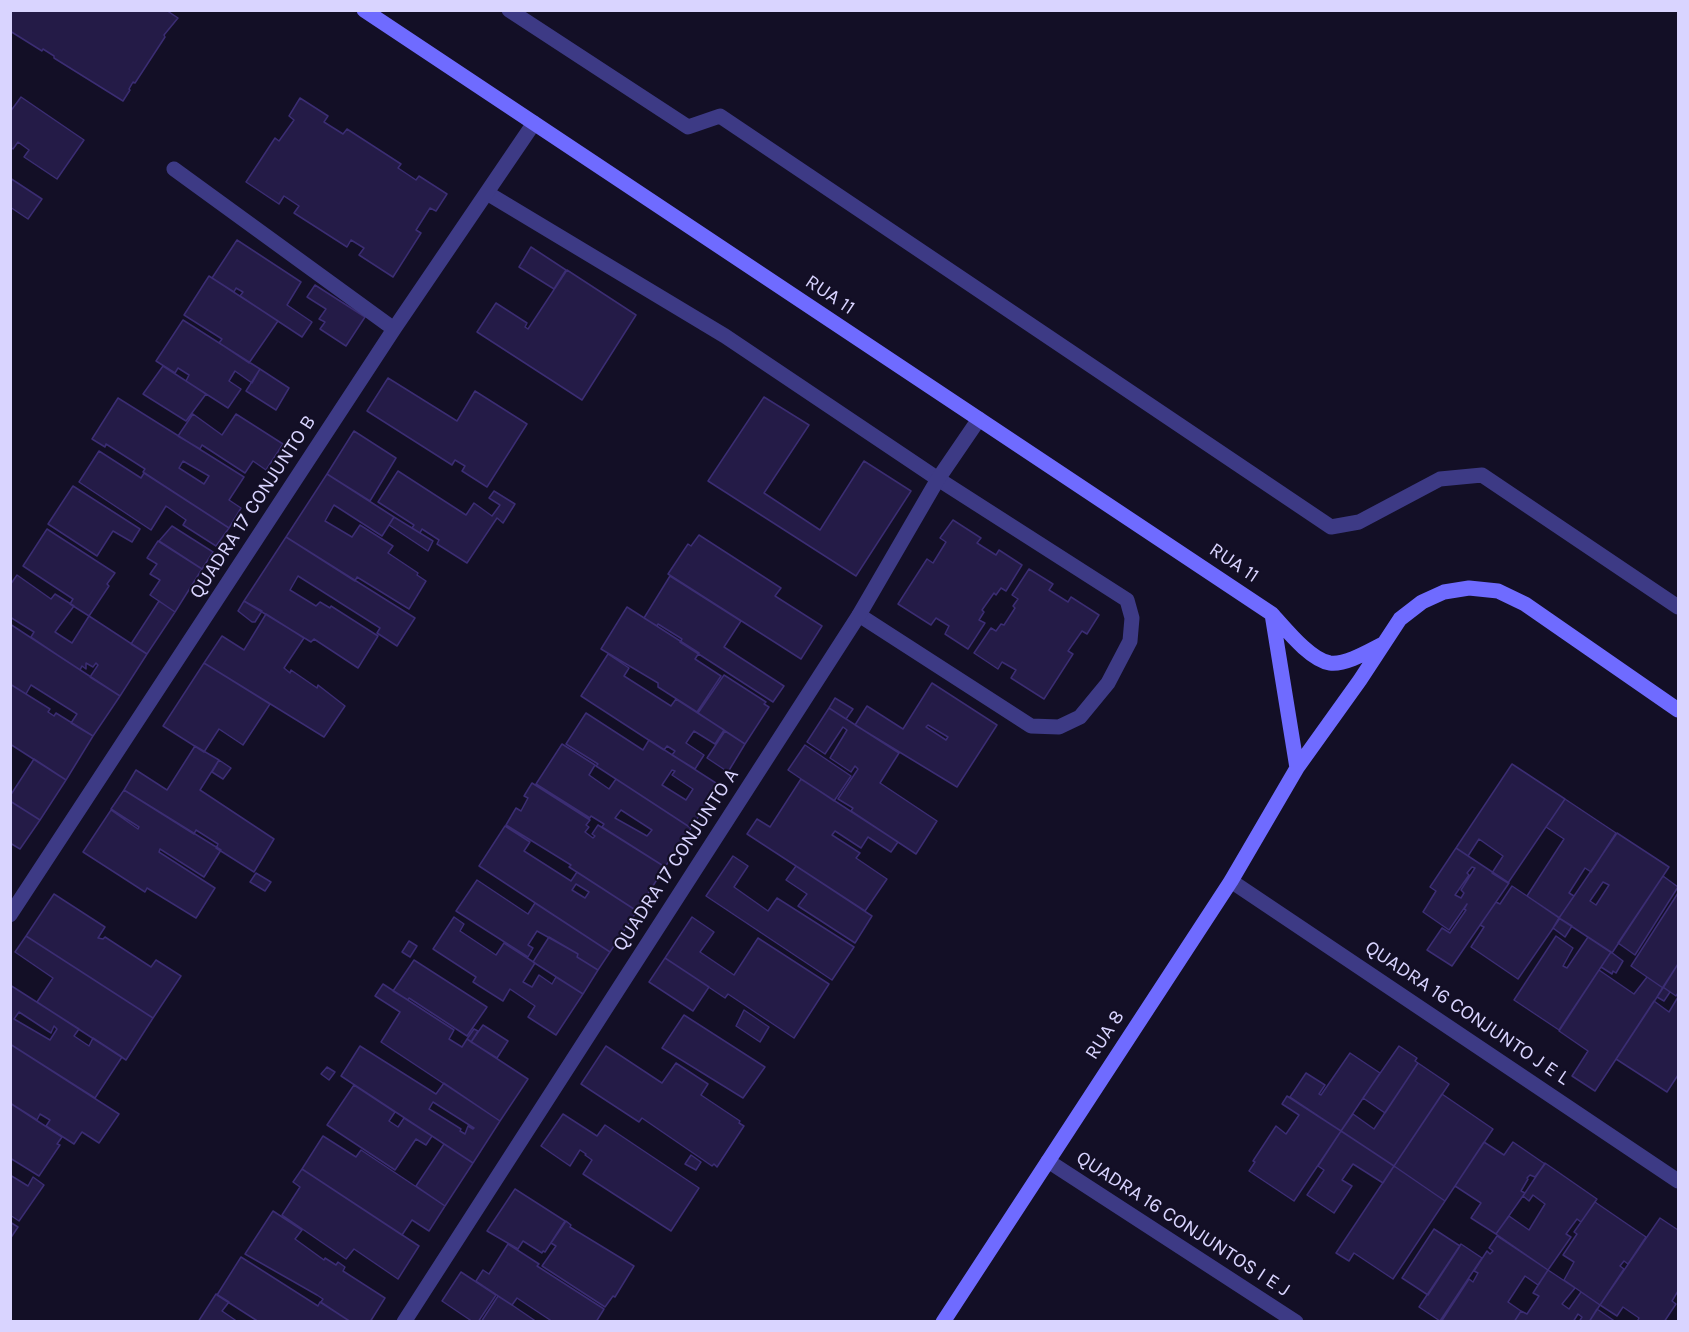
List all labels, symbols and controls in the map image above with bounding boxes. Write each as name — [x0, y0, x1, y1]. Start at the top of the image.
street label: RUA 11 — [801, 270, 859, 320]
street label: QUADRA 17 CONJUNTO B — [185, 411, 321, 603]
street label: RUA 11 — [1205, 538, 1263, 588]
street label: QUADRA 17 CONJUNTO A — [608, 764, 744, 956]
street label: QUADRA 16 CONJUNTO J E L — [1360, 936, 1574, 1090]
street label: RUA 8 — [1080, 1006, 1130, 1064]
street label: QUADRA 16 CONJUNTOS I E J — [1072, 1146, 1294, 1302]

